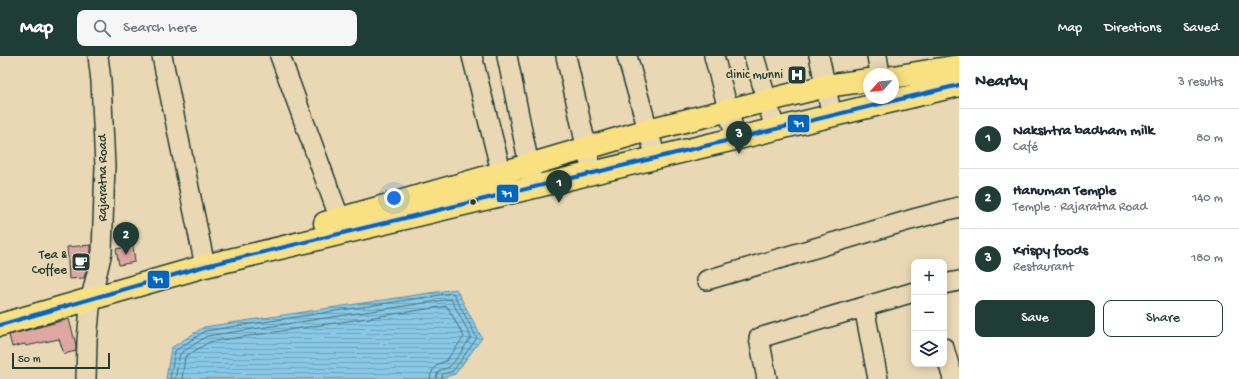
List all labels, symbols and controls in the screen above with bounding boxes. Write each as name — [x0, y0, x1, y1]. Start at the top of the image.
search box — [77, 10, 357, 46]
text: Map — [20, 17, 53, 40]
icon: search — [91, 17, 113, 39]
text: Search here — [123, 19, 197, 37]
text: Map — [1058, 20, 1082, 37]
text: Directions — [1104, 20, 1161, 37]
text: Saved — [1183, 20, 1219, 37]
hospital icon: clinic munni — [786, 64, 808, 86]
place label: clinic munni — [726, 68, 783, 83]
north arrow — [863, 68, 899, 104]
text: Nearby — [975, 72, 1028, 92]
text: 3 results — [1178, 75, 1223, 90]
line badge: 71 — [787, 114, 810, 133]
text: 71 — [793, 119, 804, 131]
pin: 3 — [726, 121, 752, 154]
text: Nakshtra badham milk — [1013, 122, 1154, 140]
text: 1 — [985, 131, 991, 146]
text: 80 m — [1196, 131, 1223, 146]
street label: Rajaratna Road — [96, 133, 111, 222]
text: Café — [1013, 140, 1038, 155]
pin: 1 — [546, 170, 572, 203]
text: Hanuman Temple — [1013, 182, 1116, 200]
line badge: 71 — [496, 184, 519, 203]
your location — [384, 188, 404, 208]
text: 71 — [501, 189, 512, 201]
text: 2 — [985, 191, 991, 206]
text: 140 m — [1192, 191, 1223, 206]
unlabelled marker — [468, 197, 478, 207]
text: Temple · Rajaratna Road — [1013, 200, 1147, 215]
pin: 2 — [113, 222, 139, 255]
text: Krispy foods — [1013, 242, 1088, 260]
place label: Tea & Coffee — [32, 248, 67, 278]
cafe icon: Tea & Coffee — [70, 251, 92, 273]
text: 3 — [985, 251, 991, 266]
text: 180 m — [1191, 251, 1223, 266]
map controls — [911, 259, 947, 367]
button: + — [911, 259, 947, 295]
text: Restaurant — [1013, 260, 1073, 275]
line badge: 71 — [147, 270, 170, 289]
text: 71 — [152, 275, 163, 287]
button: − — [911, 295, 947, 331]
button: Save — [975, 300, 1095, 337]
button: Share — [1103, 300, 1223, 337]
button: layers — [911, 331, 947, 367]
scale bar — [12, 351, 110, 370]
text: 50 m — [18, 354, 40, 366]

